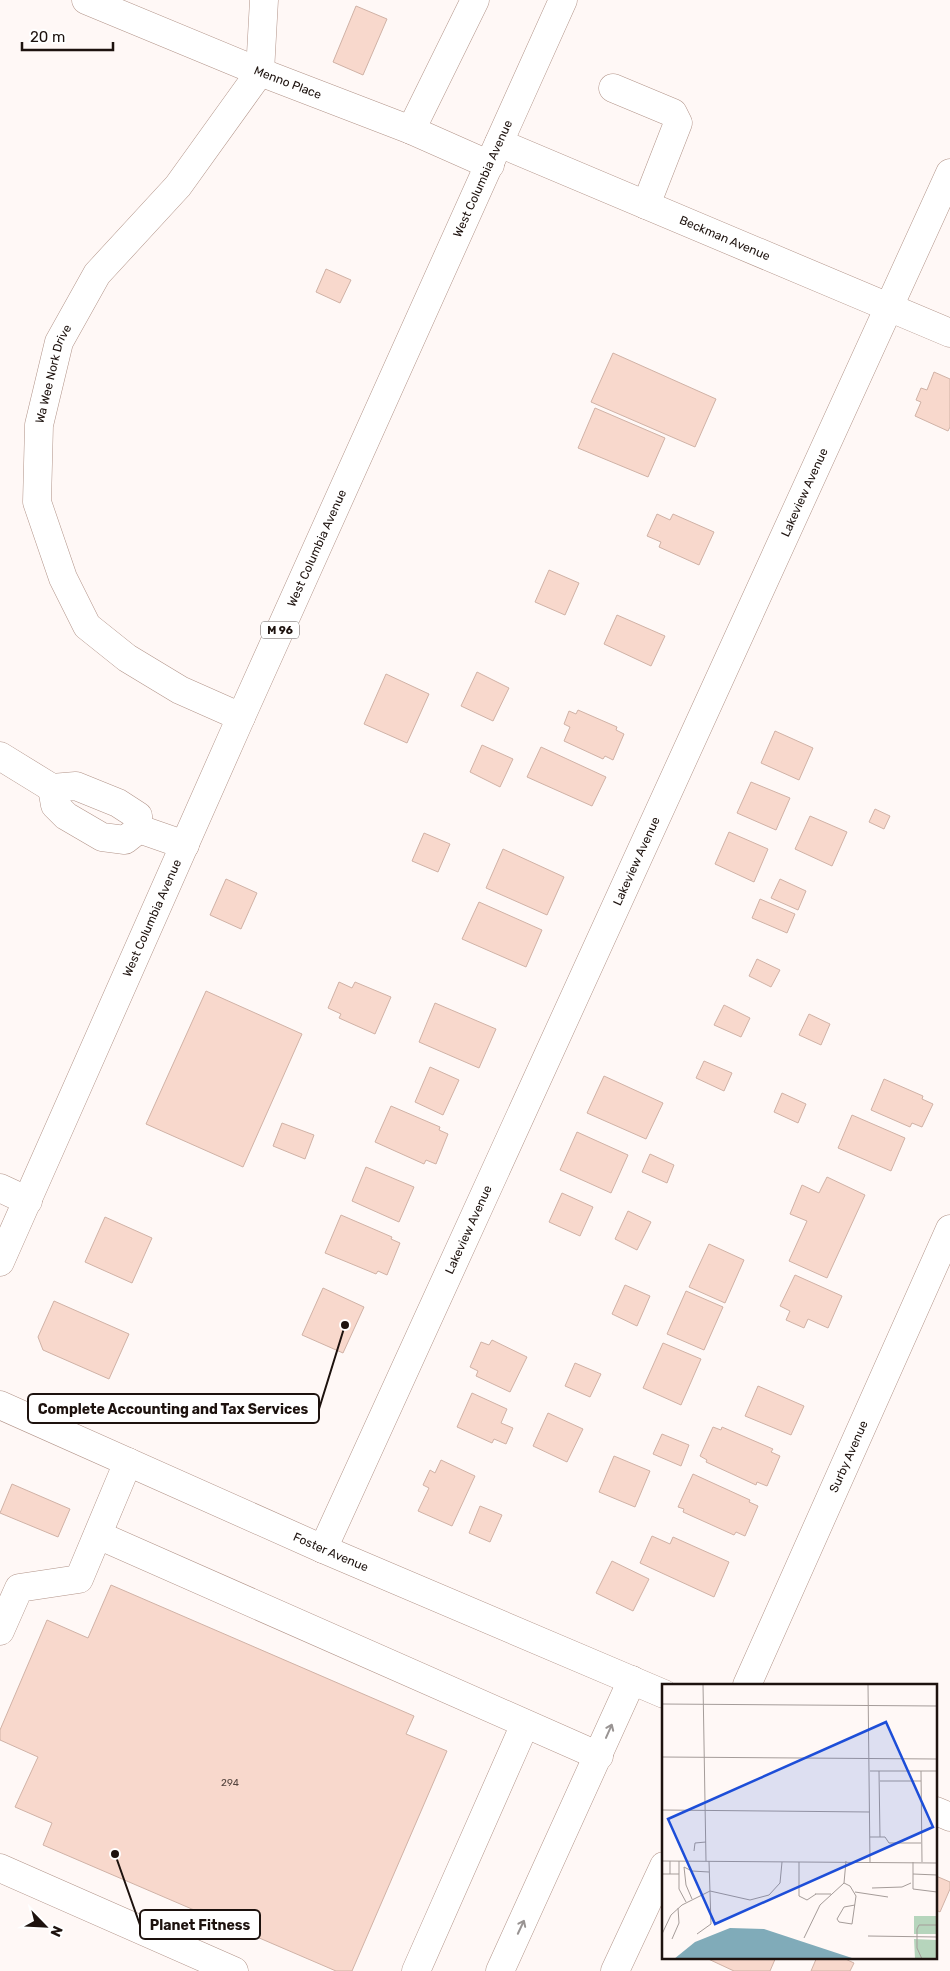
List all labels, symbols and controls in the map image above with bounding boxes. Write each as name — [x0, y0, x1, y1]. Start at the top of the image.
scale bar — [22, 20, 114, 52]
text: 20 m — [30, 28, 65, 46]
street label: Menno Place — [252, 63, 324, 102]
street label: West Columbia Avenue — [450, 118, 515, 239]
street label: Beckman Avenue — [677, 213, 772, 263]
street label: Wa Wee Nork Drive — [33, 322, 74, 425]
street label: Lakeview Avenue — [778, 446, 831, 539]
street label: West Columbia Avenue — [284, 487, 349, 609]
road number: M 96 — [261, 622, 299, 638]
street label: Lakeview Avenue — [610, 814, 663, 908]
street label: West Columbia Avenue — [120, 857, 184, 979]
street label: Lakeview Avenue — [442, 1183, 495, 1276]
callout: Complete Accounting and Tax Services — [28, 1394, 319, 1423]
text: Complete Accounting and Tax Services — [38, 1401, 309, 1418]
street label: Surby Avenue — [827, 1418, 871, 1495]
street label: Foster Avenue — [291, 1530, 371, 1575]
inset map — [662, 1684, 938, 1958]
one-way arrow — [605, 1724, 615, 1739]
house number: 294 — [221, 1777, 239, 1789]
north arrow — [20, 1901, 70, 1951]
callout: Planet Fitness — [140, 1910, 260, 1939]
text: Planet Fitness — [150, 1917, 251, 1934]
one-way arrow — [516, 1920, 526, 1935]
text: N — [47, 1923, 66, 1939]

